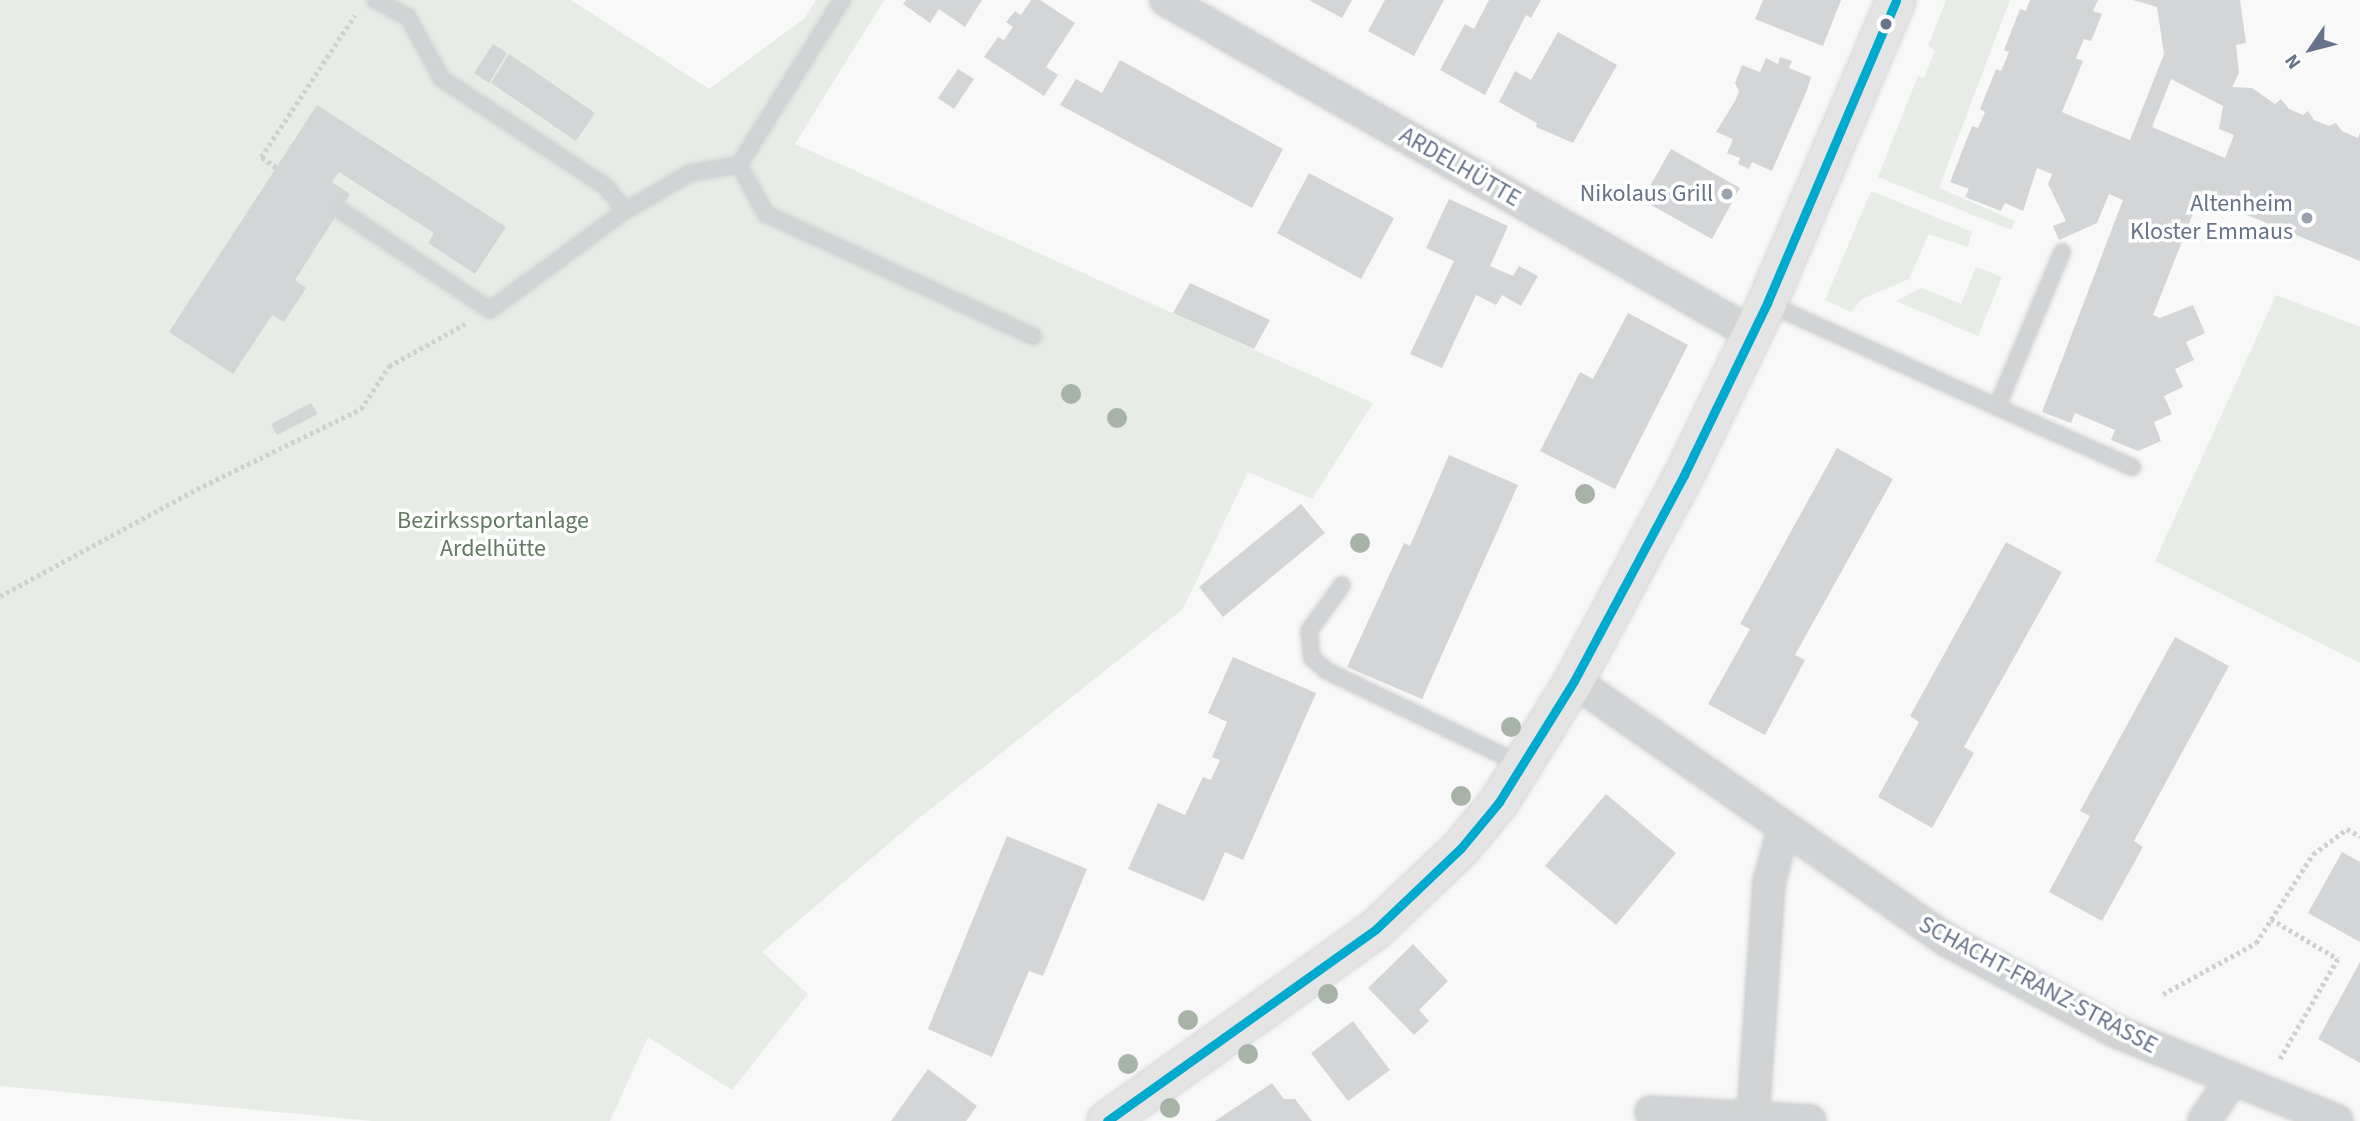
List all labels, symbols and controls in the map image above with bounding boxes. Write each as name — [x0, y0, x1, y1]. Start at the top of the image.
north arrow — [2276, 14, 2346, 84]
unlabelled marker — [1879, 17, 1893, 31]
text: N — [2279, 48, 2308, 74]
street label: ARDELHÜTTE — [1394, 121, 1526, 213]
place label: Nikolaus Grill — [1580, 180, 1713, 208]
marker: Nikolaus Grill — [1719, 186, 1735, 202]
place label: Altenheim Kloster Emmaus — [2130, 190, 2293, 246]
marker: Altenheim Kloster Emmaus — [2299, 210, 2315, 226]
park label: Bezirkssportanlage Ardelhütte — [397, 507, 589, 563]
street label: SCHACHT-FRANZ-STRASSE — [1914, 910, 2162, 1060]

